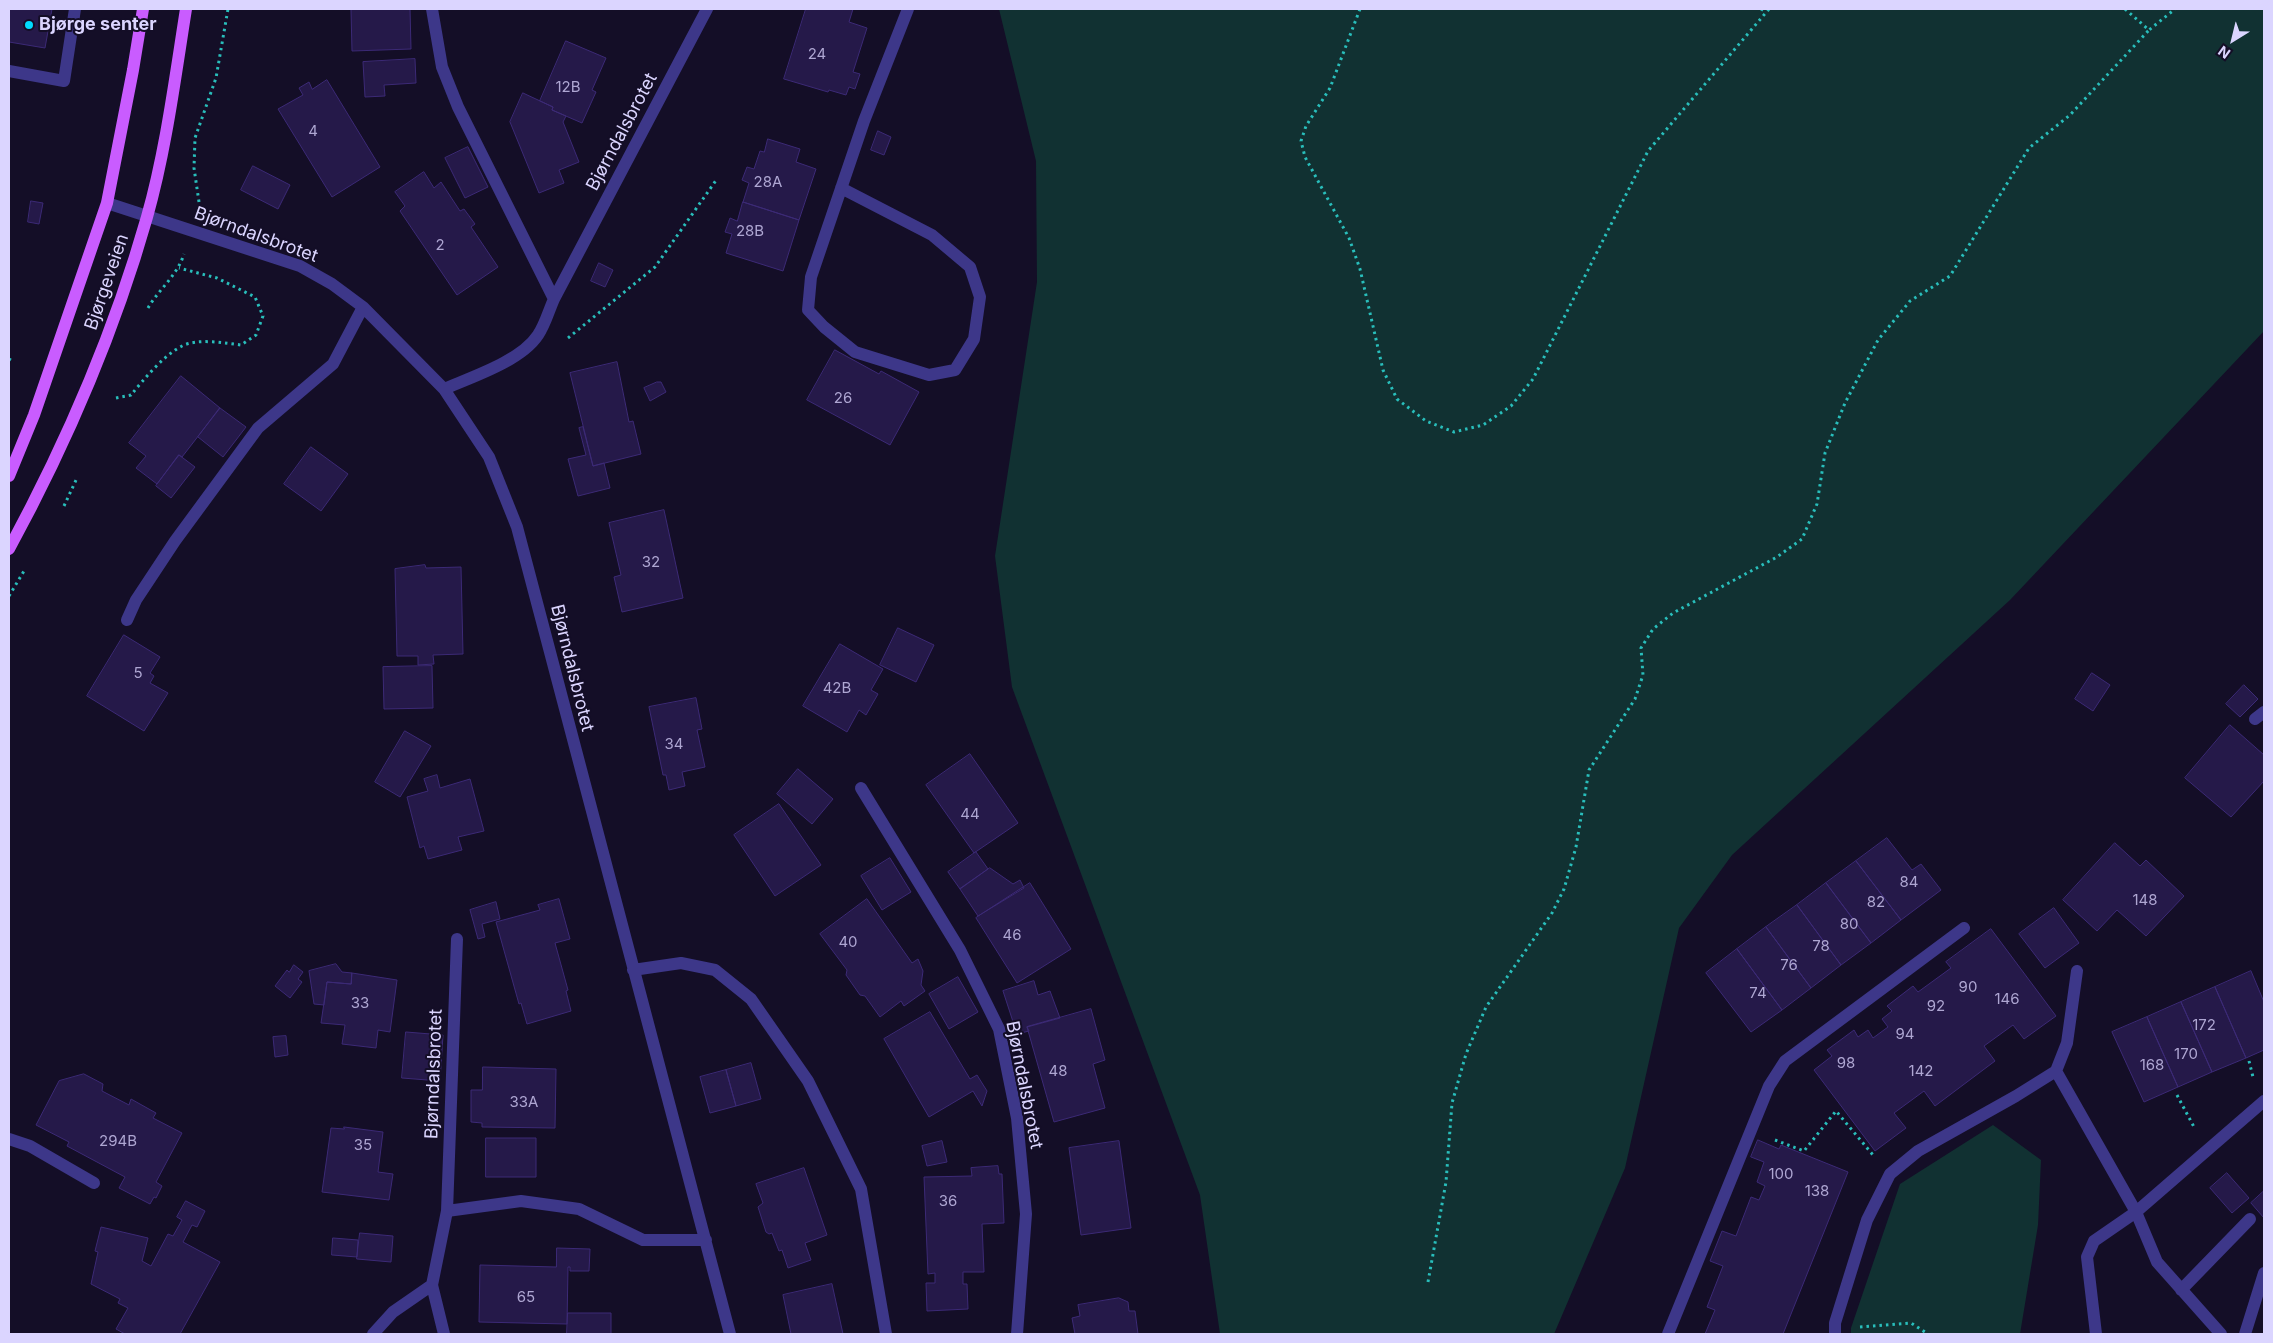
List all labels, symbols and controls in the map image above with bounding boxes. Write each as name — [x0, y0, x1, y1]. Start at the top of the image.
place label: Bjørge senter — [39, 14, 157, 36]
north arrow — [2208, 15, 2258, 65]
marker: Bjørge senter — [23, 19, 35, 31]
text: N — [2215, 43, 2233, 63]
house number: 24 — [808, 45, 826, 63]
street label: Bjørndalsbrotet — [582, 70, 662, 194]
house number: 12B — [555, 78, 581, 96]
house number: 4 — [308, 122, 318, 140]
house number: 28A — [754, 173, 782, 191]
street label: Bjørndalsbrotet — [191, 203, 321, 267]
house number: 28B — [736, 222, 764, 240]
street label: Bjørgeveien — [80, 231, 134, 333]
house number: 2 — [435, 236, 445, 254]
house number: 26 — [834, 389, 852, 407]
house number: 32 — [642, 553, 660, 571]
street label: Bjørndalsbrotet — [546, 602, 598, 734]
house number: 5 — [133, 664, 143, 682]
house number: 42B — [823, 679, 851, 697]
house number: 34 — [665, 735, 683, 753]
house number: 44 — [960, 805, 980, 823]
house number: 84 — [1900, 873, 1918, 891]
house number: 148 — [2132, 891, 2158, 909]
house number: 82 — [1867, 893, 1885, 911]
house number: 80 — [1840, 915, 1858, 933]
house number: 46 — [1003, 926, 1021, 944]
house number: 40 — [838, 933, 858, 951]
house number: 78 — [1812, 937, 1830, 955]
house number: 76 — [1780, 956, 1798, 974]
house number: 90 — [1959, 978, 1977, 996]
house number: 74 — [1749, 984, 1767, 1002]
house number: 146 — [1994, 990, 2020, 1008]
house number: 33 — [351, 994, 369, 1012]
house number: 92 — [1927, 997, 1945, 1015]
street label: Bjørndalsbrotet — [421, 1009, 447, 1139]
house number: 172 — [2192, 1016, 2216, 1034]
street label: Bjørndalsbrotet — [1001, 1019, 1047, 1151]
house number: 94 — [1896, 1025, 1914, 1043]
house number: 170 — [2174, 1045, 2198, 1063]
house number: 98 — [1837, 1054, 1855, 1072]
house number: 168 — [2140, 1056, 2164, 1074]
house number: 48 — [1049, 1062, 1067, 1080]
house number: 142 — [1909, 1062, 1933, 1080]
house number: 33A — [510, 1093, 538, 1111]
house number: 294B — [99, 1132, 137, 1150]
house number: 35 — [354, 1136, 372, 1154]
house number: 100 — [1768, 1165, 1794, 1183]
house number: 138 — [1805, 1182, 1829, 1200]
house number: 36 — [939, 1192, 957, 1210]
house number: 65 — [517, 1288, 535, 1306]

